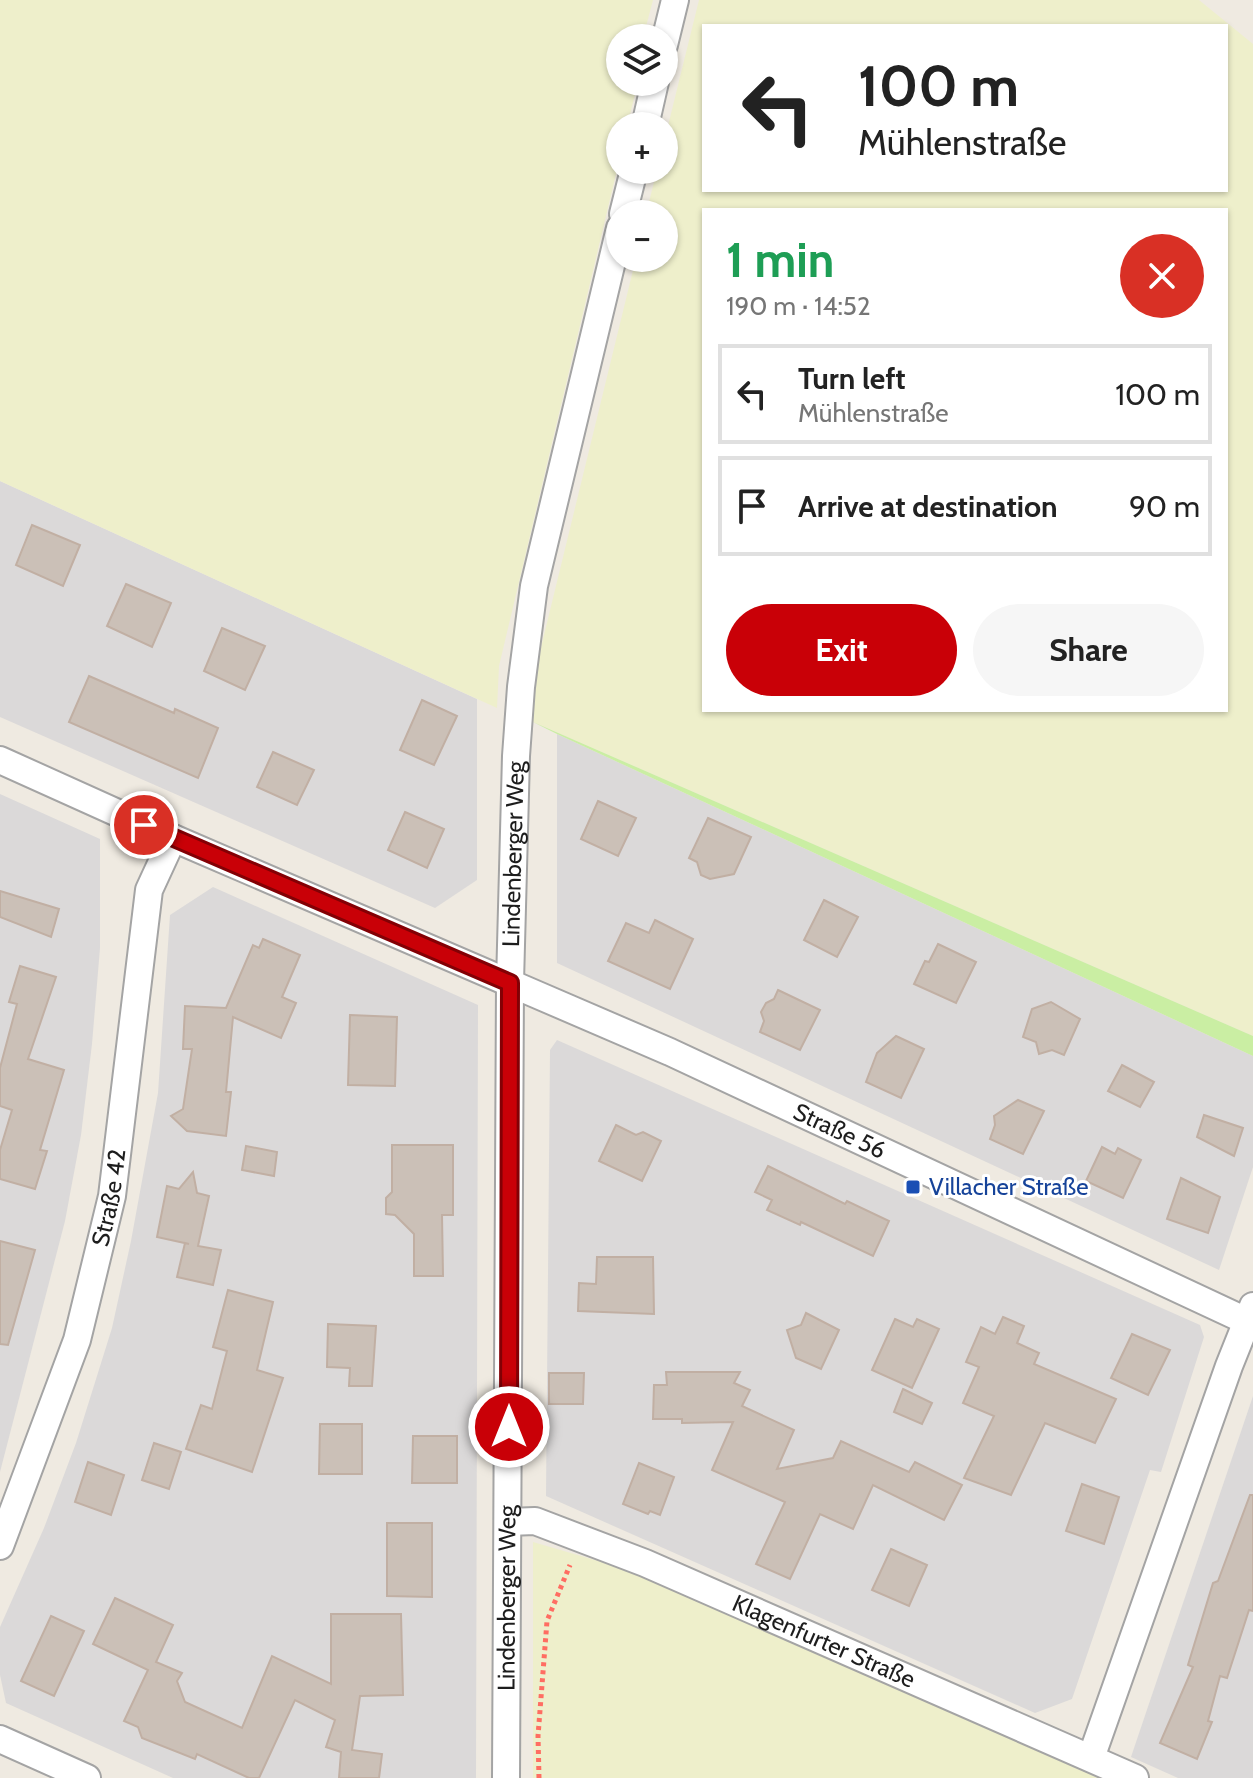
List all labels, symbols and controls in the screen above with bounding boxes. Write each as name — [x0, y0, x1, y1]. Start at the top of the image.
map controls — [606, 24, 678, 272]
button: layers — [606, 24, 678, 96]
text: 100 m — [858, 52, 1019, 120]
icon: left — [726, 56, 830, 160]
button: + — [606, 112, 678, 184]
text: Mühlenstraße — [858, 120, 1067, 164]
button: − — [606, 200, 678, 272]
text: 1 min — [726, 231, 834, 289]
button: close — [1120, 234, 1204, 318]
text: 190 m · 14:52 — [726, 290, 871, 322]
text: Turn left — [798, 360, 906, 397]
icon: left — [730, 372, 774, 416]
text: 100 m — [1115, 376, 1200, 413]
text: Mühlenstraße — [798, 397, 949, 429]
icon: arrive — [730, 484, 774, 528]
text: Arrive at destination — [798, 488, 1058, 525]
text: 90 m — [1129, 488, 1200, 525]
button: Exit — [726, 604, 957, 696]
button: Share — [973, 604, 1204, 696]
street label: Lindenberger Weg — [496, 760, 530, 947]
pin — [110, 791, 178, 859]
icon: arrive — [122, 803, 166, 847]
street label: Straße 56 — [789, 1097, 891, 1165]
street label: Straße 42 — [85, 1147, 132, 1249]
place label: Villacher Straße — [929, 1172, 1089, 1201]
marker: Villacher Straße — [904, 1178, 922, 1196]
position arrow — [467, 1385, 551, 1469]
street label: Lindenberger Weg — [491, 1504, 521, 1691]
street label: Klagenfurter Straße — [728, 1588, 920, 1694]

